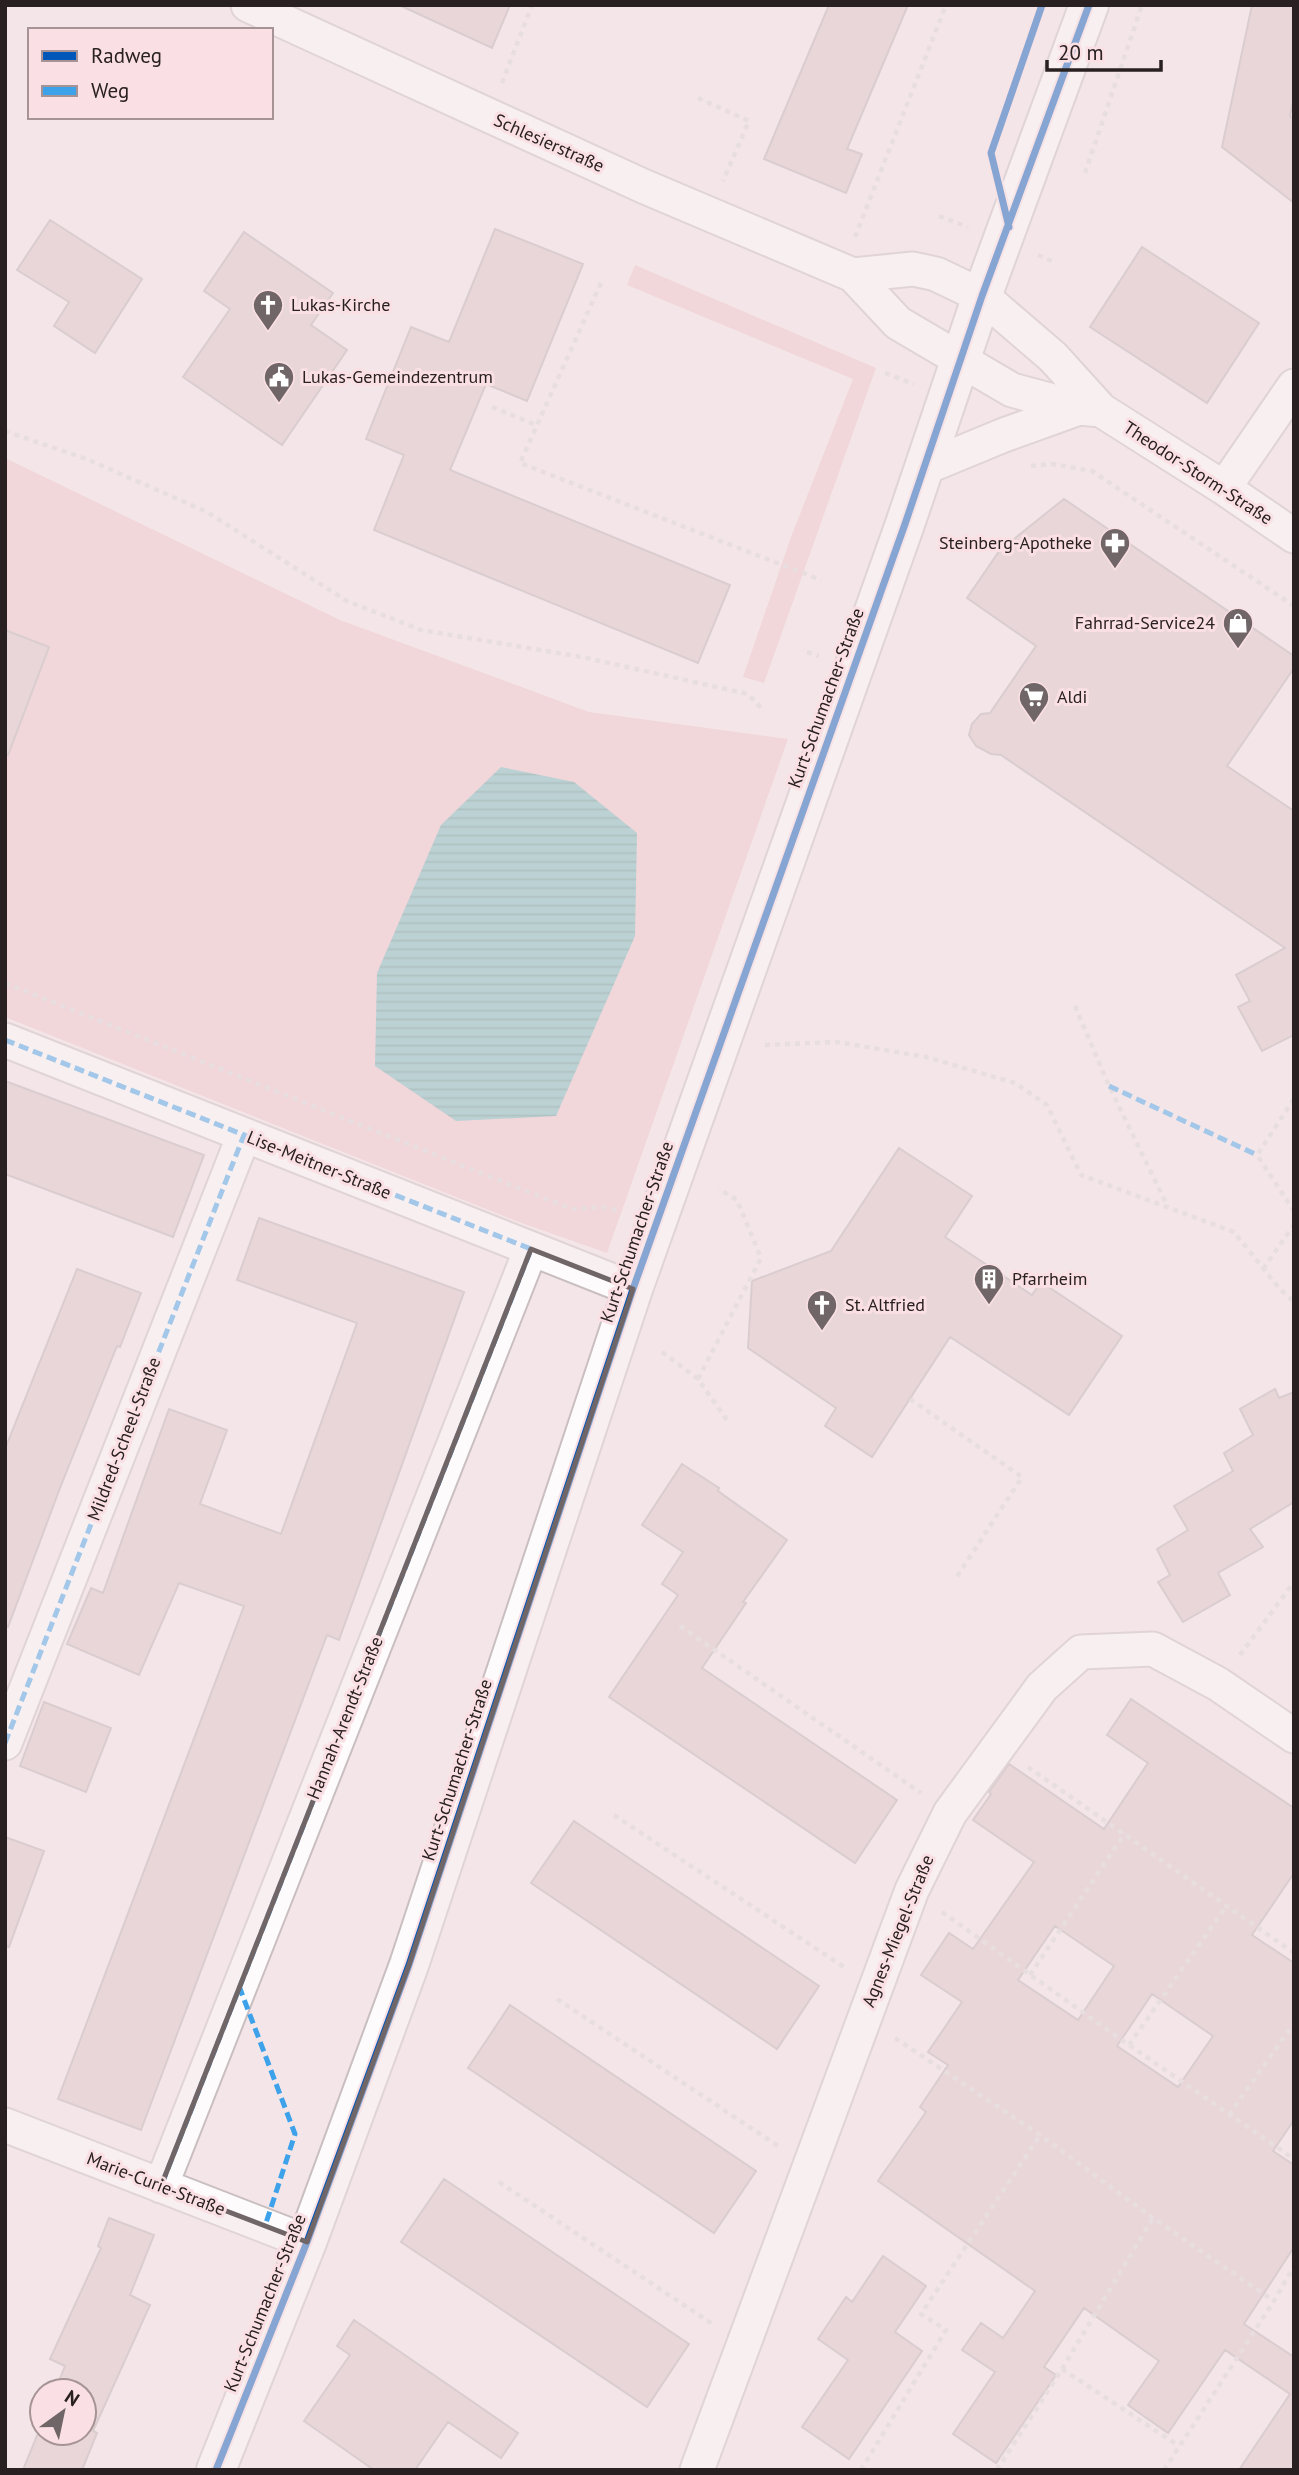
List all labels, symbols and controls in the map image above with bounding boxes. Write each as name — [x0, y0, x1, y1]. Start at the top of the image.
legend — [28, 28, 273, 119]
scale bar — [1047, 28, 1161, 72]
text: 20 m — [1058, 39, 1104, 66]
text: Radweg — [91, 42, 162, 69]
text: Weg — [91, 77, 129, 104]
street label: Schlesierstraße — [491, 108, 608, 177]
church icon: Lukas-Kirche — [251, 288, 285, 332]
place label: Lukas-Kirche — [291, 293, 390, 316]
public building icon: Lukas-Gemeindezentrum — [262, 360, 296, 404]
place label: Lukas-Gemeindezentrum — [302, 365, 493, 388]
street label: Theodor-Storm-Straße — [1119, 416, 1277, 529]
pharmacy icon: Steinberg-Apotheke — [1098, 526, 1132, 570]
place label: Steinberg-Apotheke — [939, 531, 1092, 554]
street label: Kurt-Schumacher-Straße — [782, 605, 869, 791]
shop icon: Fahrrad-Service24 — [1221, 606, 1255, 650]
place label: Fahrrad-Service24 — [1075, 611, 1215, 634]
supermarket icon: Aldi — [1017, 680, 1051, 724]
place label: Aldi — [1057, 685, 1087, 708]
street label: Lise-Meitner-Straße — [244, 1125, 395, 1204]
street label: Kurt-Schumacher-Straße — [595, 1138, 678, 1325]
building icon: Pfarrheim — [972, 1262, 1006, 1306]
place label: Pfarrheim — [1012, 1267, 1087, 1290]
church icon: St. Altfried — [805, 1288, 839, 1332]
place label: St. Altfried — [845, 1293, 925, 1316]
street label: Mildred-Scheel-Straße — [82, 1354, 165, 1524]
street label: Hannah-Arendt-Straße — [301, 1633, 388, 1803]
street label: Kurt-Schumacher-Straße — [416, 1676, 497, 1864]
street label: Agnes-Miegel-Straße — [857, 1851, 939, 2010]
street label: Marie-Curie-Straße — [84, 2147, 229, 2221]
street label: Kurt-Schumacher-Straße — [218, 2211, 311, 2395]
north arrow — [28, 2377, 98, 2447]
text: N — [60, 2384, 84, 2411]

